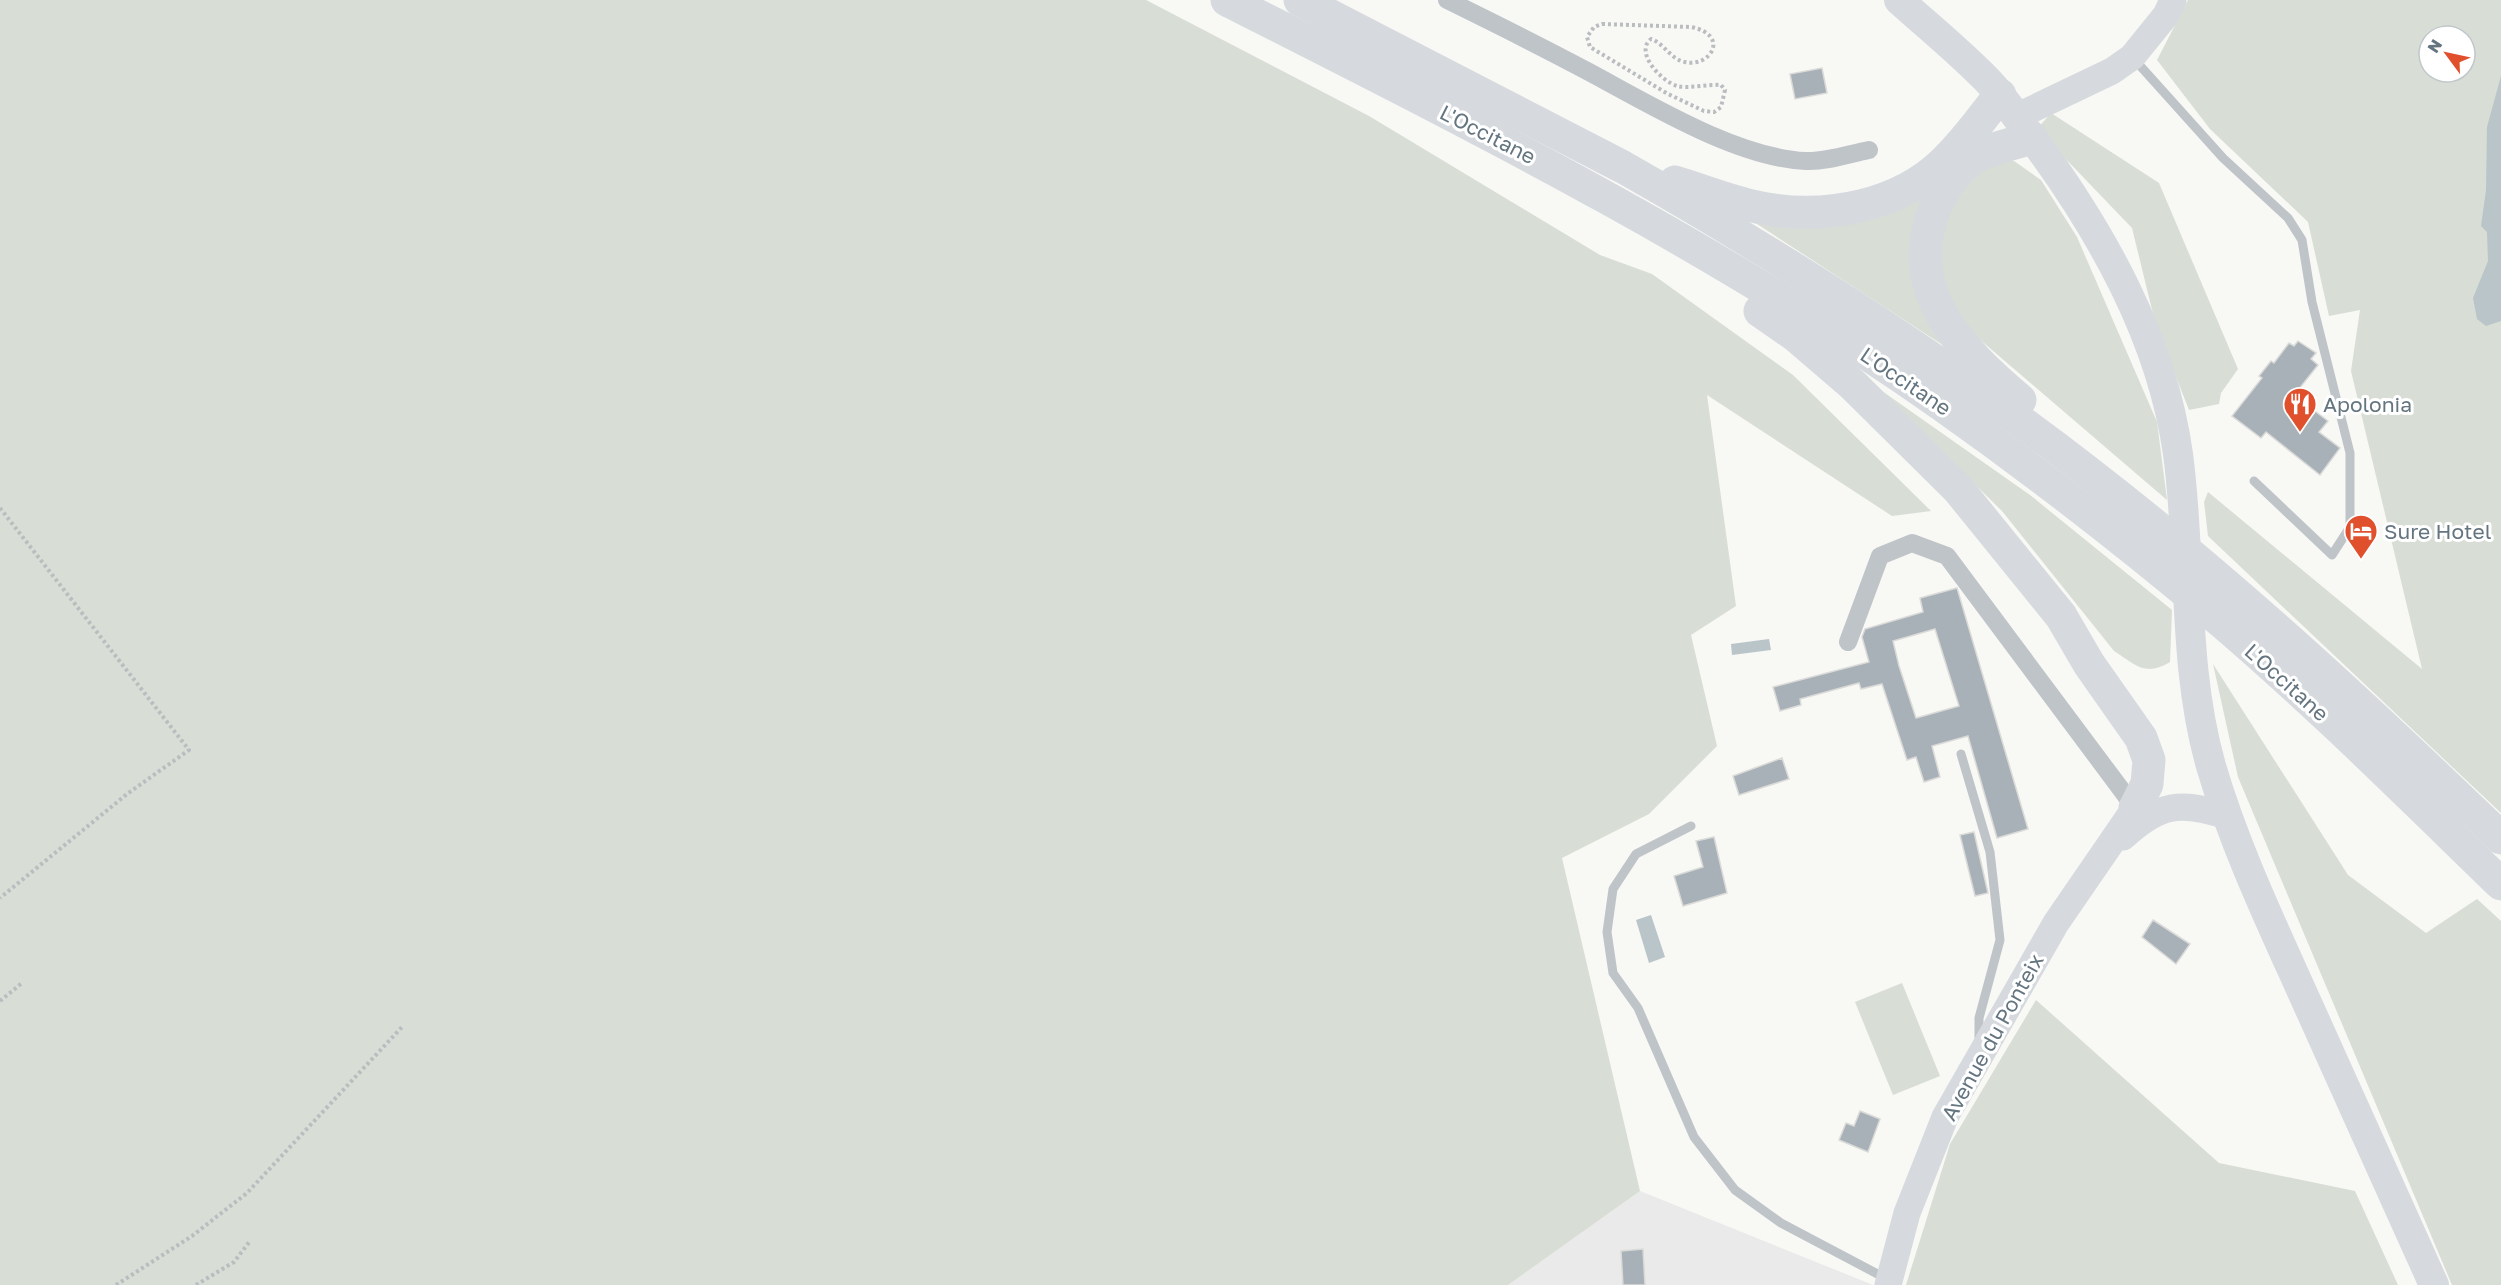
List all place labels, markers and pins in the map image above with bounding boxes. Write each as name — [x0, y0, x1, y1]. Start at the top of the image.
restaurant icon: Apolonia — [2282, 386, 2318, 433]
place label: Apolonia — [2323, 391, 2412, 417]
hotel icon: Sure Hotel — [2343, 513, 2379, 560]
place label: Sure Hotel — [2384, 518, 2491, 544]

